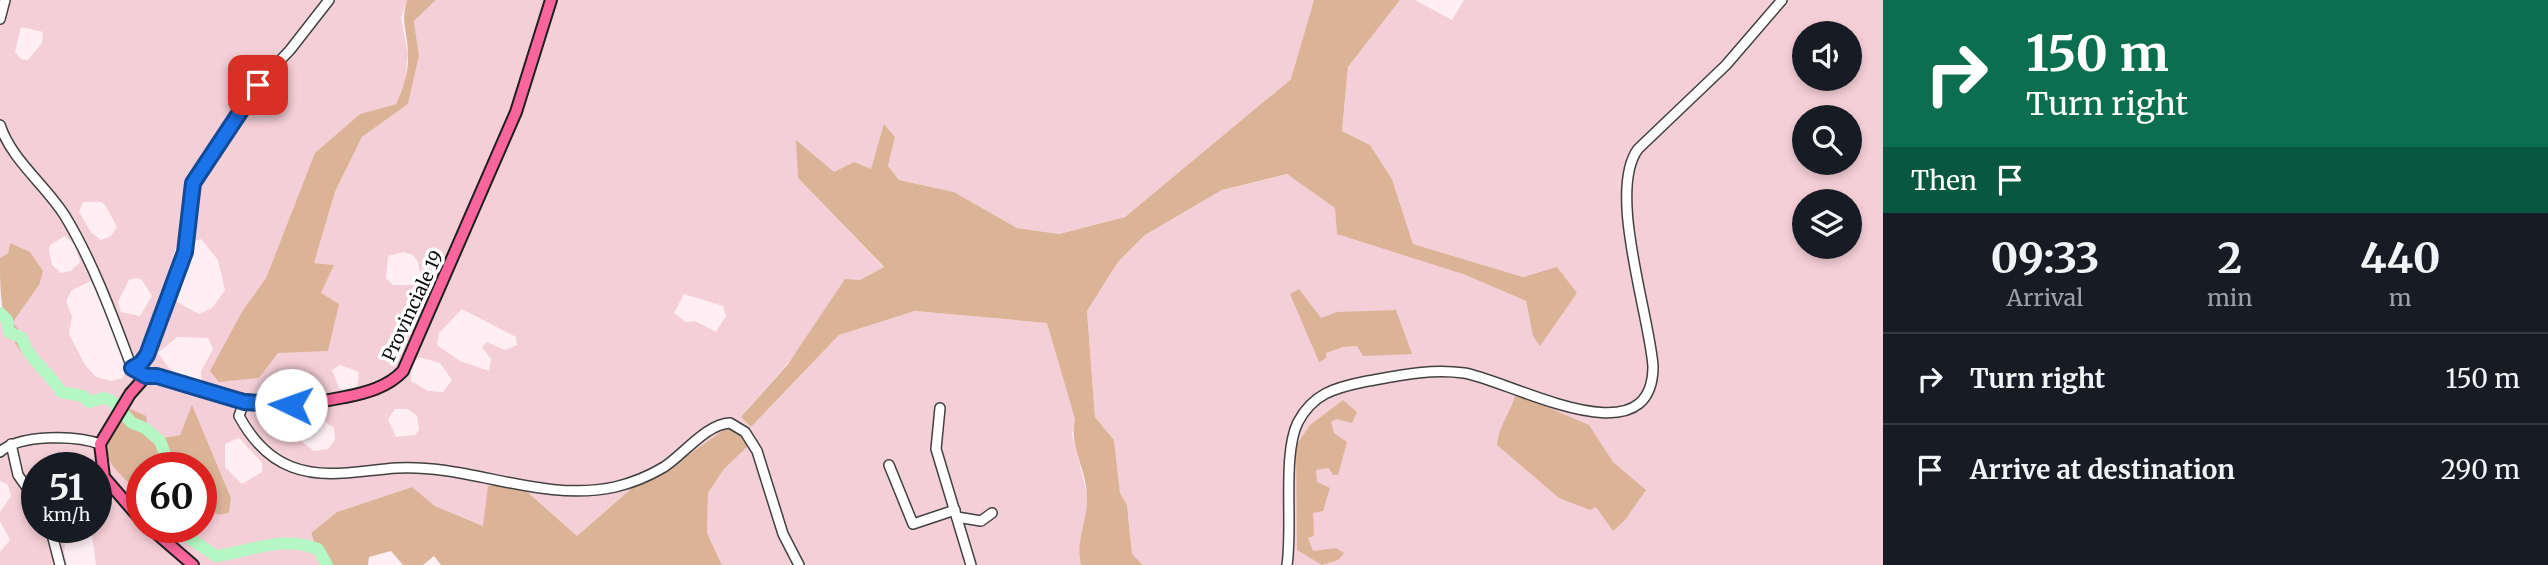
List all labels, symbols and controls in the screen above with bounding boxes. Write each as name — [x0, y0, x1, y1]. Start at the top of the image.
map controls — [1792, 21, 1862, 259]
button: sound — [1792, 21, 1862, 91]
text: 150 m — [2026, 23, 2169, 84]
icon: right — [1911, 28, 2002, 119]
pin — [228, 55, 288, 115]
icon: arrive — [239, 66, 277, 104]
text: Turn right — [2026, 84, 2188, 124]
button: search — [1792, 105, 1862, 175]
icon: arrive — [1991, 161, 2029, 199]
text: Then — [1911, 164, 1977, 197]
button: layers — [1792, 189, 1862, 259]
text: 09:33 — [1990, 232, 2100, 284]
text: 2 — [2217, 232, 2242, 284]
text: 440 — [2360, 232, 2441, 284]
street label: Provinciale 19 — [377, 247, 448, 365]
text: Arrival — [2007, 283, 2083, 312]
text: min — [2207, 283, 2253, 312]
text: m — [2389, 283, 2412, 312]
icon: right — [1911, 360, 1949, 398]
text: Turn right — [1970, 362, 2105, 395]
text: 150 m — [2446, 362, 2520, 395]
position arrow — [254, 368, 328, 442]
icon: arrive — [1911, 451, 1949, 489]
speed limit sign: 60 — [126, 452, 217, 543]
text: Arrive at destination — [1970, 453, 2235, 486]
text: 290 m — [2441, 453, 2520, 486]
text: 51 — [49, 466, 84, 510]
text: km/h — [43, 503, 90, 526]

